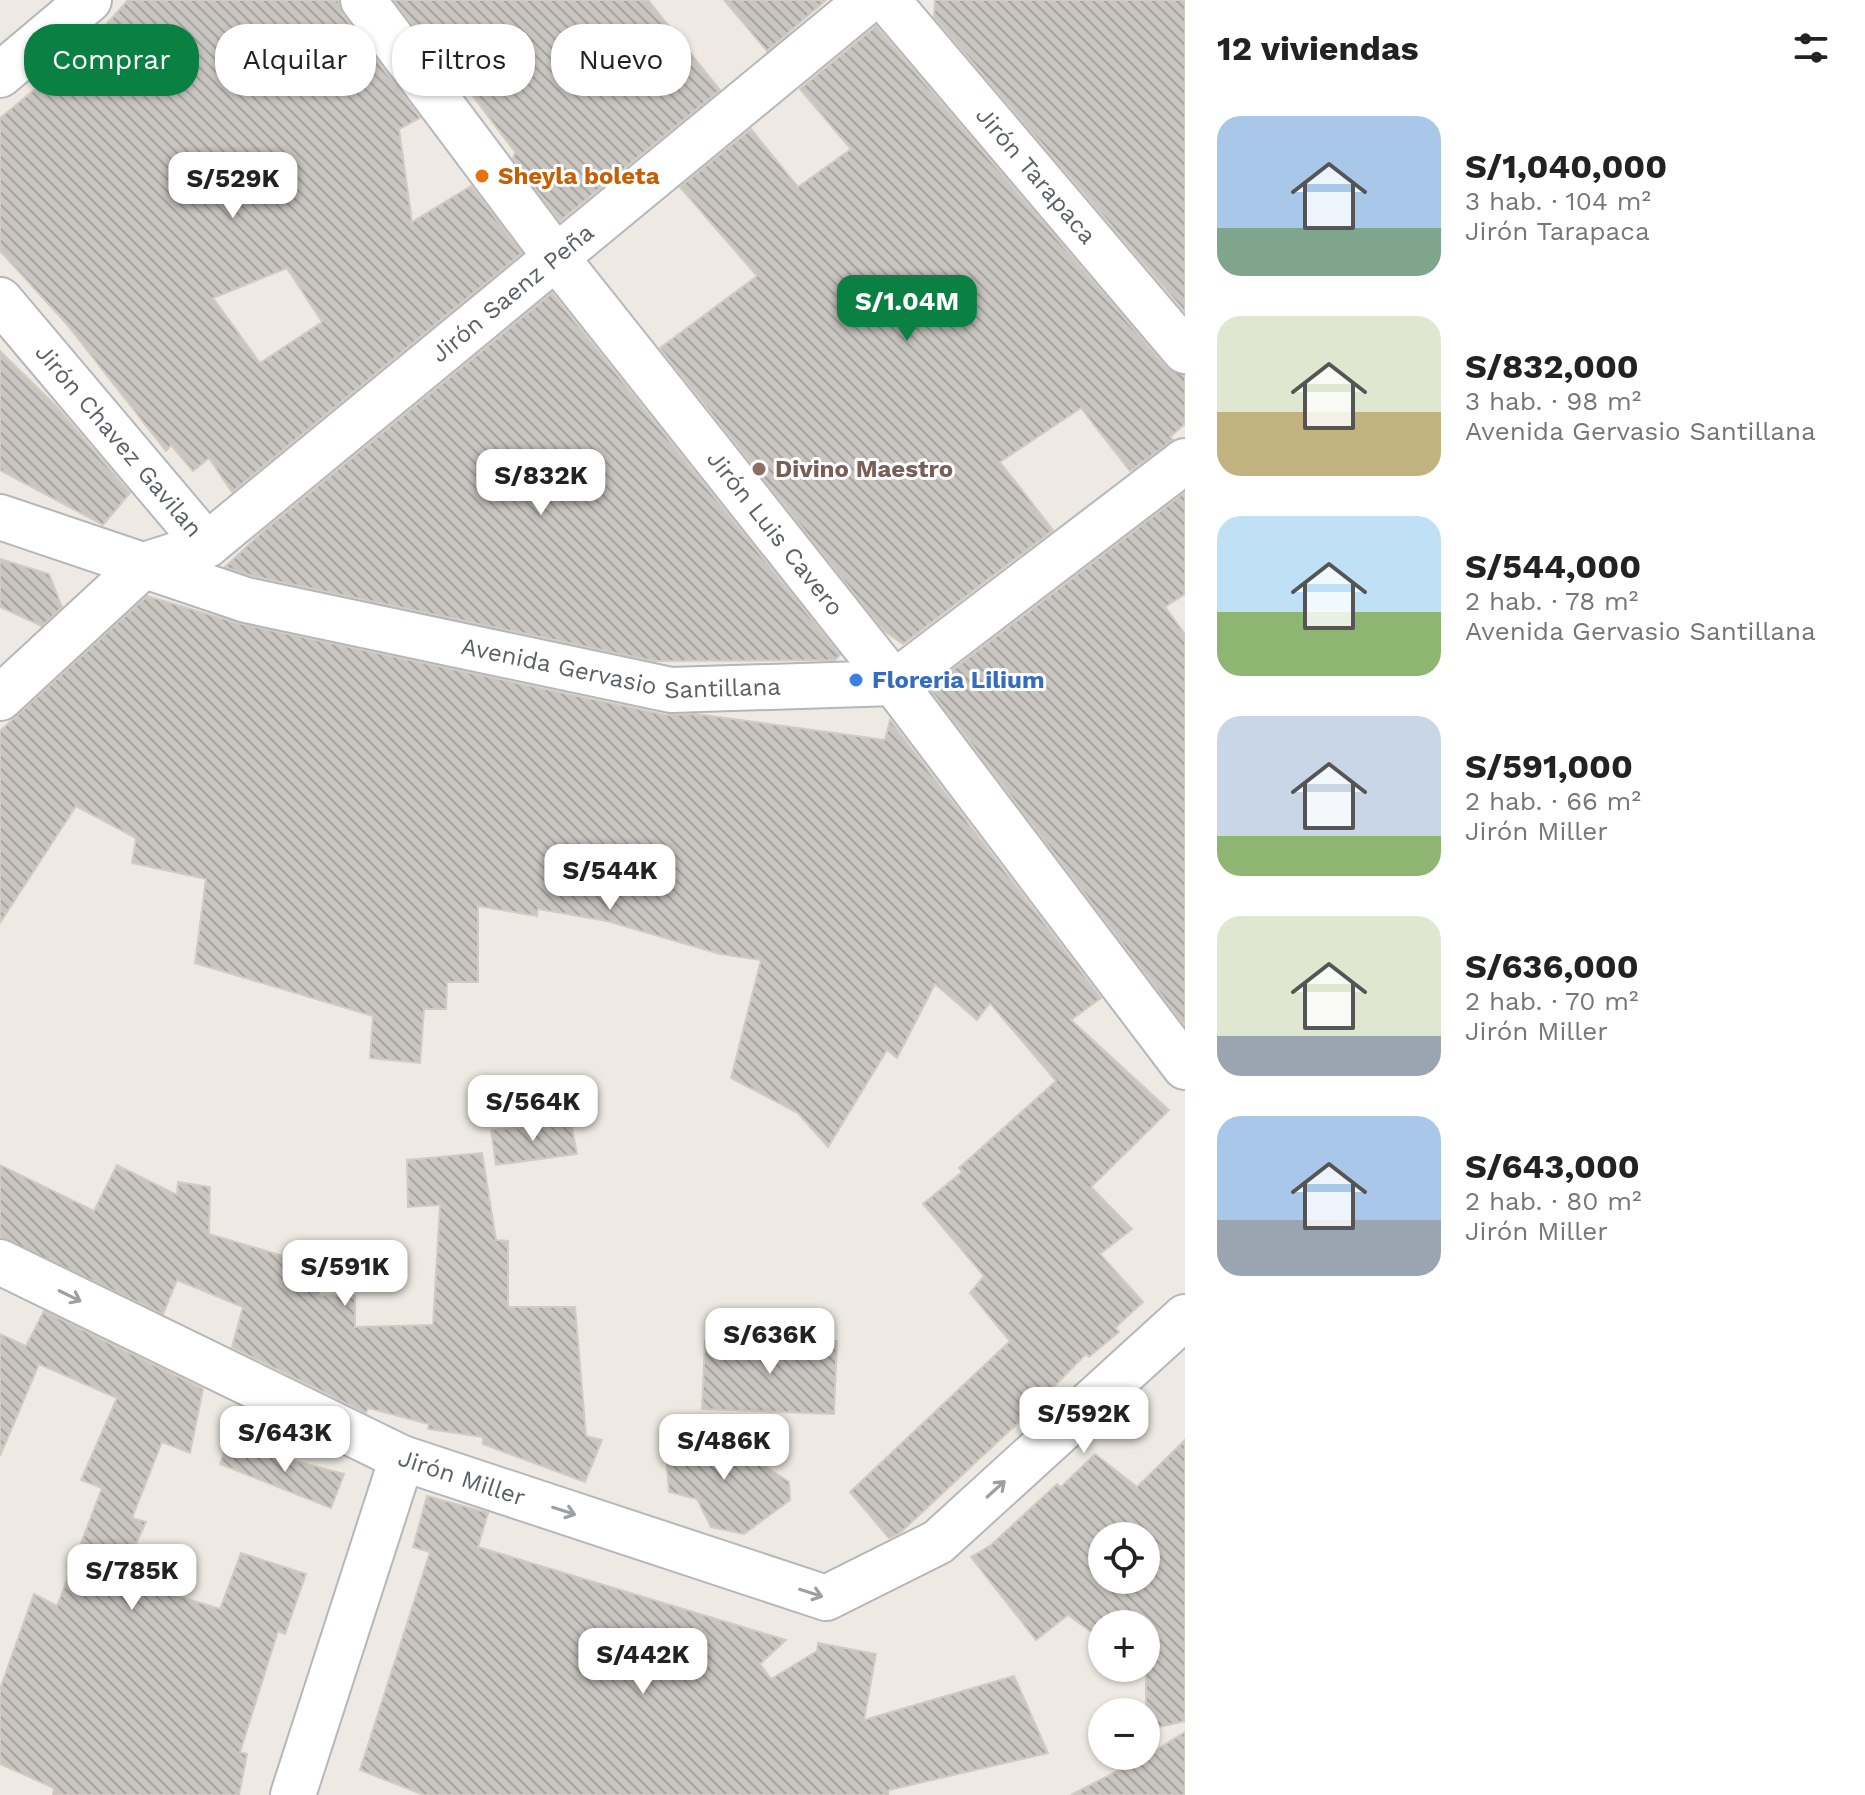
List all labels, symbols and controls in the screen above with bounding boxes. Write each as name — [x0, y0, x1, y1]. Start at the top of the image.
chip: Comprar — [24, 24, 199, 96]
chip: Alquilar — [215, 24, 376, 96]
chip: Filtros — [392, 24, 535, 96]
chip: Nuevo — [551, 24, 691, 96]
icon: filters — [1789, 26, 1833, 70]
text: 12 viviendas — [1217, 28, 1419, 68]
street label: Jirón Tarapaca — [970, 101, 1102, 249]
text: S/1,040,000 — [1465, 146, 1667, 186]
icon: home — [1281, 148, 1377, 244]
pin: S/529K — [168, 152, 298, 220]
place label: Sheyla boleta — [498, 162, 660, 190]
text: S/529K — [186, 163, 280, 193]
marker: Sheyla boleta — [473, 167, 491, 185]
text: 3 hab. · 104 m² — [1465, 186, 1651, 216]
text: Jirón Tarapaca — [1465, 216, 1650, 246]
street label: Jirón Saenz Peña — [426, 218, 599, 368]
pin: S/1.04M — [833, 275, 981, 343]
text: S/1.04M — [855, 286, 959, 316]
street label: Jirón Chavez Gavilan — [29, 338, 208, 543]
text: S/832,000 — [1465, 346, 1639, 386]
icon: home — [1281, 348, 1377, 444]
text: 3 hab. · 98 m² — [1465, 386, 1641, 416]
text: Avenida Gervasio Santillana — [1465, 416, 1816, 446]
street label: Jirón Luis Cavero — [701, 445, 849, 621]
pin: S/832K — [476, 449, 606, 517]
place label: Divino Maestro — [775, 455, 953, 483]
text: S/832K — [494, 460, 588, 490]
marker: Divino Maestro — [750, 460, 768, 478]
text: S/544,000 — [1465, 546, 1641, 586]
icon: home — [1281, 548, 1377, 644]
text: 2 hab. · 78 m² — [1465, 586, 1638, 616]
text: Avenida Gervasio Santillana — [1465, 616, 1816, 646]
street label: Avenida Gervasio Santillana — [459, 632, 781, 704]
place label: Floreria Lilium — [872, 666, 1045, 694]
marker: Floreria Lilium — [847, 671, 865, 689]
text: S/591,000 — [1465, 746, 1633, 786]
icon: home — [1281, 748, 1377, 844]
text: 2 hab. · 66 m² — [1465, 786, 1641, 816]
text: Jirón Miller — [1465, 816, 1608, 846]
pin: S/544K — [545, 844, 675, 912]
text: S/544K — [562, 855, 658, 885]
text: S/636,000 — [1465, 946, 1639, 986]
icon: home — [1281, 948, 1377, 1044]
text: 2 hab. · 70 m² — [1465, 986, 1638, 1016]
text: Jirón Miller — [1465, 1016, 1608, 1046]
pin: S/564K — [468, 1075, 598, 1143]
text: S/564K — [486, 1086, 580, 1116]
text: S/643,000 — [1465, 1146, 1640, 1186]
icon: home — [1281, 1148, 1377, 1244]
text: 2 hab. · 80 m² — [1465, 1186, 1641, 1216]
text: Jirón Miller — [1465, 1216, 1608, 1246]
pin: S/591K — [280, 1240, 410, 1308]
text: S/591K — [301, 1251, 389, 1281]
one-way arrow — [58, 1289, 82, 1304]
pin: S/636K — [705, 1308, 835, 1376]
text: S/636K — [723, 1319, 817, 1349]
pin: S/592K — [1019, 1387, 1149, 1455]
text: S/592K — [1037, 1398, 1131, 1428]
pin: S/643K — [220, 1406, 350, 1474]
pin: S/486K — [659, 1414, 789, 1482]
text: S/643K — [238, 1417, 332, 1447]
text: S/486K — [677, 1425, 771, 1455]
street label: Jirón Miller — [395, 1444, 529, 1512]
one-way arrow — [986, 1480, 1006, 1499]
one-way arrow — [552, 1505, 577, 1520]
map controls — [1088, 1522, 1160, 1770]
button: locate — [1088, 1522, 1160, 1594]
pin: S/785K — [67, 1544, 197, 1612]
text: S/785K — [85, 1555, 179, 1585]
one-way arrow — [799, 1586, 824, 1601]
button: + — [1088, 1610, 1160, 1682]
pin: S/442K — [578, 1628, 708, 1696]
text: S/442K — [596, 1639, 690, 1669]
button: − — [1088, 1698, 1160, 1770]

